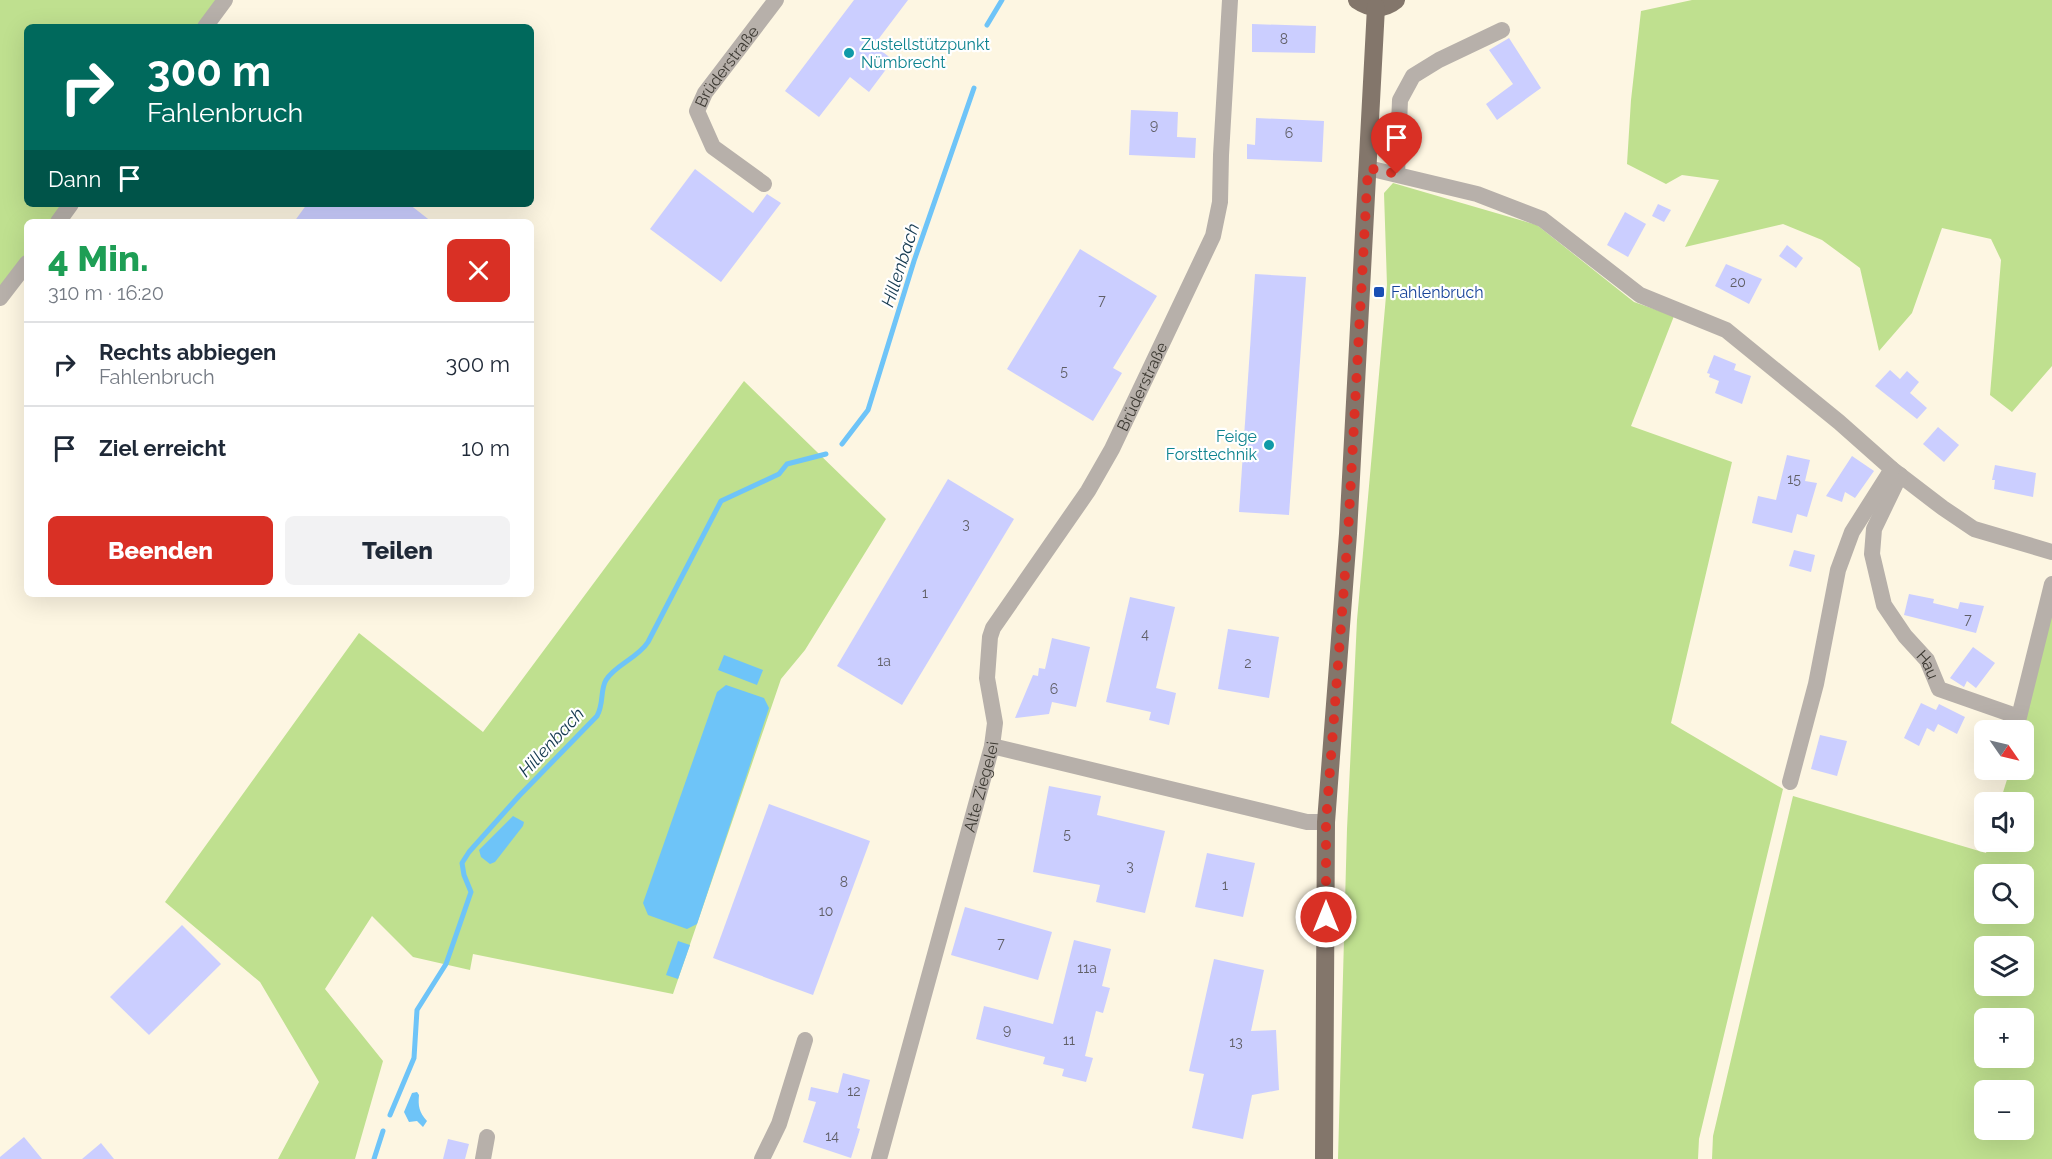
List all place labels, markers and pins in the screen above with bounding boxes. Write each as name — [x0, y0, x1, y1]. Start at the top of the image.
place label: Zustellstützpunkt Nümbrecht — [861, 35, 990, 72]
marker: Zustellstützpunkt Nümbrecht — [842, 46, 856, 60]
pin — [1371, 112, 1422, 174]
place label: Fahlenbruch — [1391, 283, 1484, 302]
marker: Fahlenbruch — [1372, 285, 1386, 299]
place label: Feige Forsttechnik — [1166, 427, 1258, 464]
marker: Feige Forsttechnik — [1262, 438, 1276, 452]

